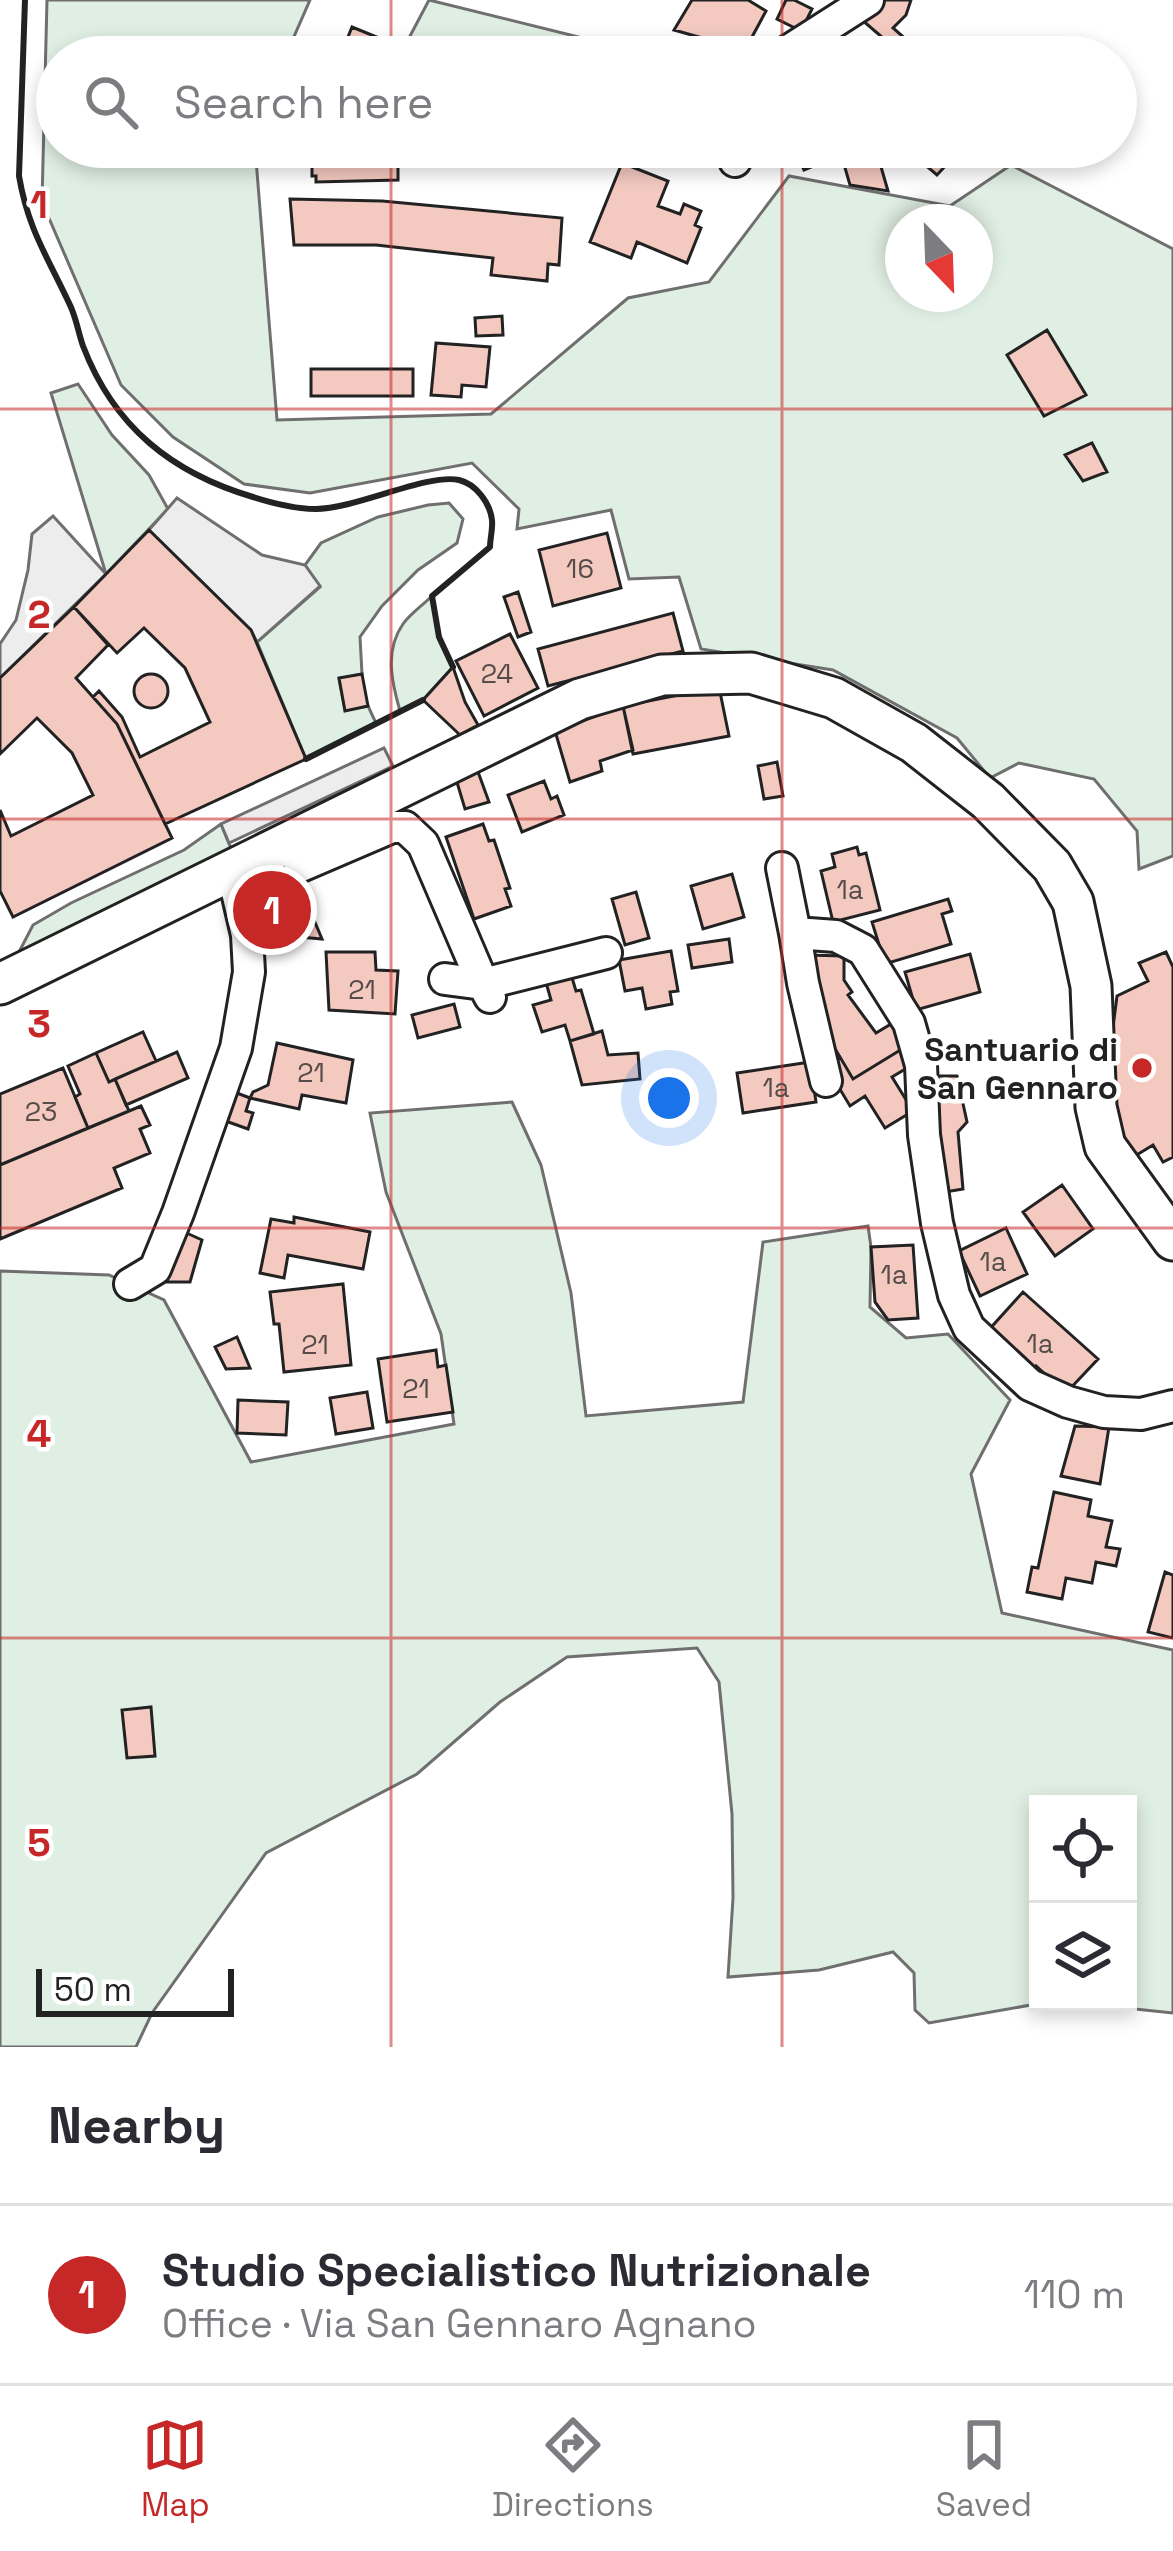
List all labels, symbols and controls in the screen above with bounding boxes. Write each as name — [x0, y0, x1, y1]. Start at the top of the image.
search box — [36, 36, 1137, 168]
icon: search — [78, 69, 144, 135]
text: Search here — [174, 74, 433, 131]
text: 1 — [30, 180, 48, 229]
north arrow — [885, 204, 993, 312]
house number: 16 — [566, 551, 594, 586]
text: 2 — [27, 590, 51, 639]
house number: 24 — [481, 656, 513, 691]
pin: 1 — [233, 865, 311, 955]
house number: 1a — [837, 872, 863, 907]
house number: 21 — [348, 972, 376, 1007]
text: 3 — [27, 999, 51, 1048]
place label: Santuario di San Gennaro — [917, 1029, 1118, 1109]
house number: 21 — [297, 1055, 325, 1090]
marker: Santuario di San Gennaro — [1129, 1055, 1155, 1081]
your location — [639, 1068, 699, 1128]
house number: 1a — [763, 1070, 789, 1105]
house number: 23 — [25, 1094, 57, 1129]
house number: 1a — [980, 1244, 1006, 1279]
house number: 1a — [881, 1257, 907, 1292]
house number: 1a — [1027, 1326, 1053, 1361]
house number: 21 — [301, 1327, 329, 1362]
house number: 21 — [402, 1371, 430, 1406]
text: 4 — [27, 1409, 51, 1458]
map controls — [1029, 1795, 1137, 2011]
button: locate — [1029, 1795, 1137, 1903]
text: 5 — [27, 1818, 51, 1867]
button: layers — [1029, 1903, 1137, 2011]
scale bar — [36, 1963, 234, 2016]
text: 50 m — [54, 1969, 132, 2011]
text: Nearby — [48, 2093, 225, 2158]
text: Studio Specialistico Nutrizionale — [162, 2242, 871, 2299]
text: 1 — [78, 2270, 96, 2319]
text: 110 m — [1024, 2270, 1125, 2319]
text: Office · Via San Gennaro Agnano — [162, 2299, 757, 2348]
tab: Map — [141, 2412, 210, 2526]
tab: Directions — [492, 2412, 654, 2526]
tab: Saved — [936, 2412, 1032, 2526]

